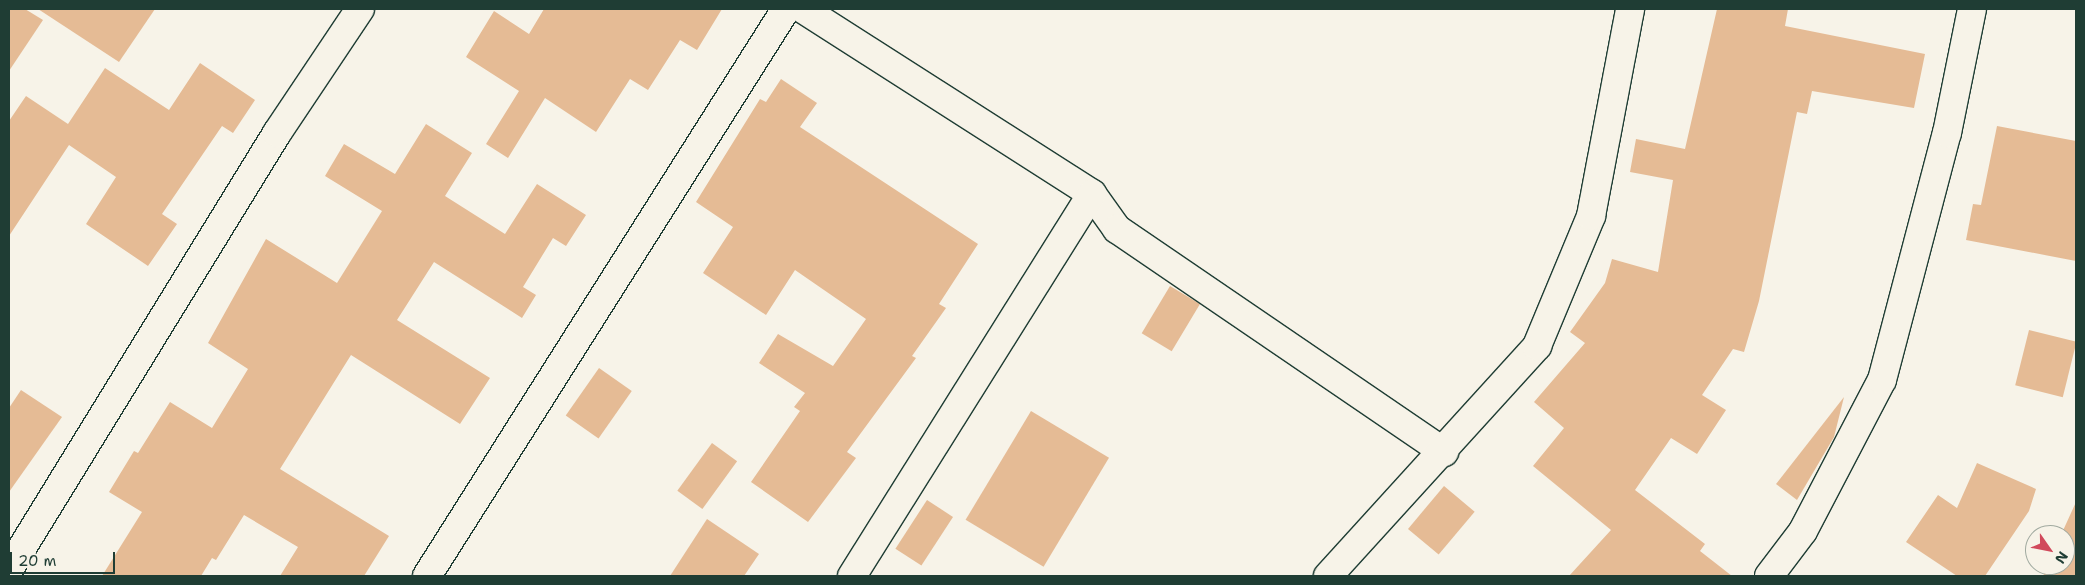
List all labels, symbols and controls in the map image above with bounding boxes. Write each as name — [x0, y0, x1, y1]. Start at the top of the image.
north arrow — [2025, 525, 2075, 575]
scale bar — [12, 542, 118, 574]
text: N — [2051, 548, 2072, 567]
text: 20 m — [18, 551, 57, 571]

